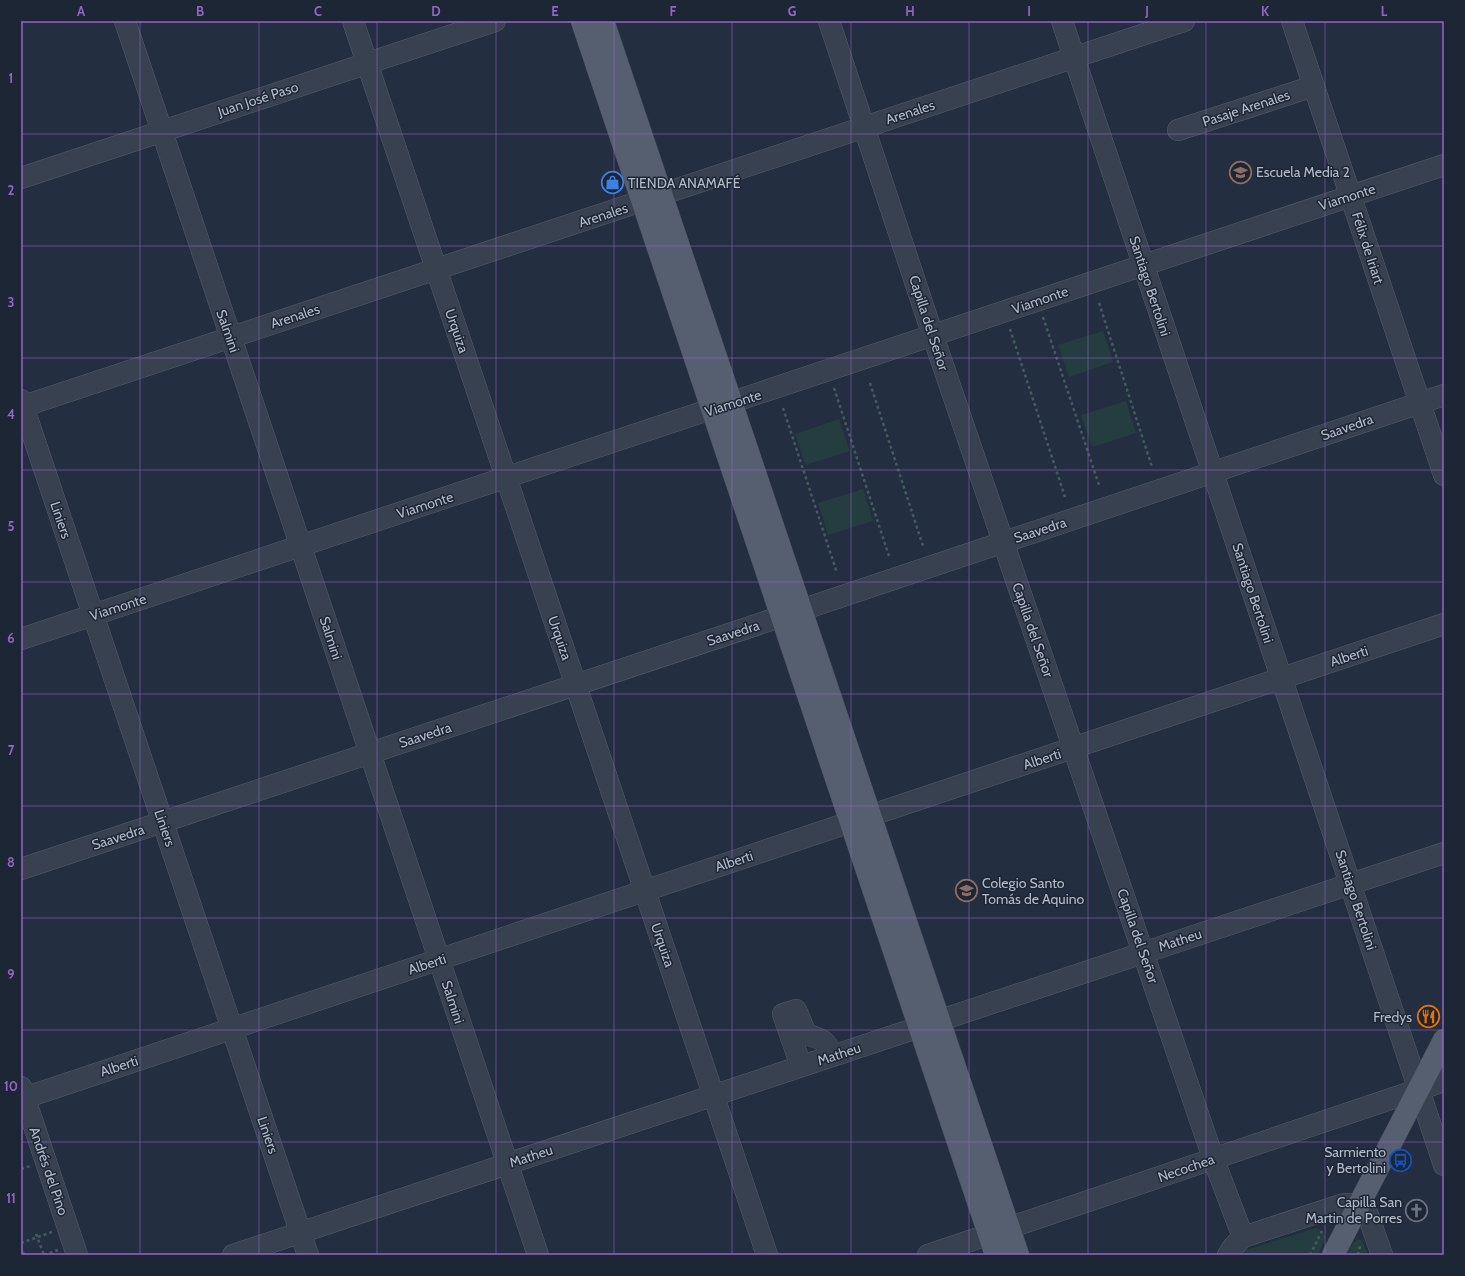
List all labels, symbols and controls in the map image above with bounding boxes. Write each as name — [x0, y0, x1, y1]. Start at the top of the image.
text: A — [77, 3, 86, 19]
text: B — [196, 3, 204, 19]
text: C — [314, 3, 322, 19]
text: D — [431, 3, 441, 19]
text: E — [551, 3, 559, 19]
text: F — [670, 3, 677, 19]
text: G — [788, 3, 797, 19]
text: H — [905, 3, 915, 19]
text: I — [1027, 3, 1031, 19]
text: J — [1144, 3, 1149, 19]
text: K — [1261, 3, 1270, 19]
text: L — [1381, 3, 1388, 19]
text: 1 — [9, 70, 13, 86]
street label: Juan José Paso — [214, 77, 301, 121]
street label: Pasaje Arenales — [1200, 85, 1292, 131]
street label: Arenales — [883, 96, 937, 128]
school or university icon: Escuela Media 2 — [1228, 159, 1254, 185]
place label: Escuela Media 2 — [1256, 163, 1350, 181]
shop icon: TIENDA ANAMAFÉ — [599, 170, 625, 196]
place label: TIENDA ANAMAFÉ — [628, 174, 741, 192]
street label: Viamonte — [1316, 179, 1378, 215]
text: 2 — [8, 182, 15, 198]
street label: Arenales — [576, 199, 630, 231]
street label: Félix de Iriart — [1348, 210, 1388, 287]
street label: Santiago Bertolini — [1125, 234, 1175, 338]
street label: Capilla del Señor — [905, 273, 953, 374]
street label: Viamonte — [1009, 282, 1071, 318]
text: 3 — [7, 294, 15, 310]
street label: Arenales — [268, 300, 322, 332]
street label: Salmini — [212, 307, 244, 355]
street label: Urquiza — [441, 307, 473, 356]
street label: Viamonte — [702, 385, 764, 421]
text: 4 — [7, 406, 15, 422]
street label: Saavedra — [1318, 410, 1376, 444]
street label: Viamonte — [394, 487, 456, 523]
street label: Liniers — [46, 499, 76, 541]
street label: Saavedra — [1011, 513, 1069, 547]
text: 5 — [8, 518, 15, 534]
street label: Santiago Bertolini — [1228, 541, 1278, 645]
street label: Capilla del Señor — [1008, 580, 1058, 680]
street label: Viamonte — [87, 589, 149, 625]
street label: Salmini — [316, 614, 346, 662]
street label: Urquiza — [544, 614, 576, 663]
street label: Saavedra — [704, 616, 762, 650]
text: 6 — [7, 630, 15, 646]
street label: Alberti — [1328, 641, 1370, 671]
street label: Saavedra — [396, 718, 454, 752]
text: 7 — [8, 742, 15, 758]
street label: Alberti — [1021, 744, 1063, 774]
street label: Liniers — [150, 807, 180, 849]
street label: Saavedra — [89, 820, 147, 854]
street label: Alberti — [713, 846, 755, 876]
street label: Santiago Bertolini — [1331, 848, 1381, 952]
text: 8 — [7, 854, 15, 870]
place label: Colegio Santo Tomás de Aquino — [982, 874, 1084, 908]
school or university icon: Colegio Santo Tomás de Aquino — [953, 878, 979, 904]
street label: Capilla del Señor — [1113, 886, 1163, 986]
street label: Urquiza — [647, 921, 679, 970]
street label: Matheu — [1156, 925, 1204, 955]
street label: Alberti — [406, 949, 448, 979]
text: 9 — [7, 966, 15, 982]
street label: Salmini — [438, 978, 468, 1026]
restaurant icon: Fredys — [1415, 1004, 1441, 1030]
place label: Fredys — [1373, 1008, 1412, 1026]
street label: Matheu — [815, 1039, 863, 1069]
street label: Alberti — [98, 1051, 140, 1081]
text: 10 — [4, 1078, 18, 1094]
street label: Liniers — [253, 1114, 283, 1156]
street label: Andrés del Pino — [25, 1124, 73, 1218]
street label: Matheu — [507, 1141, 555, 1171]
place label: Sarmiento y Bertolini — [1324, 1143, 1386, 1177]
bus stop icon: Sarmiento y Bertolini — [1388, 1147, 1414, 1173]
street label: Necochea — [1155, 1150, 1217, 1186]
text: 11 — [6, 1190, 16, 1206]
place label: Capilla San Martin de Porres — [1306, 1193, 1402, 1227]
church icon: Capilla San Martin de Porres — [1404, 1197, 1430, 1223]

